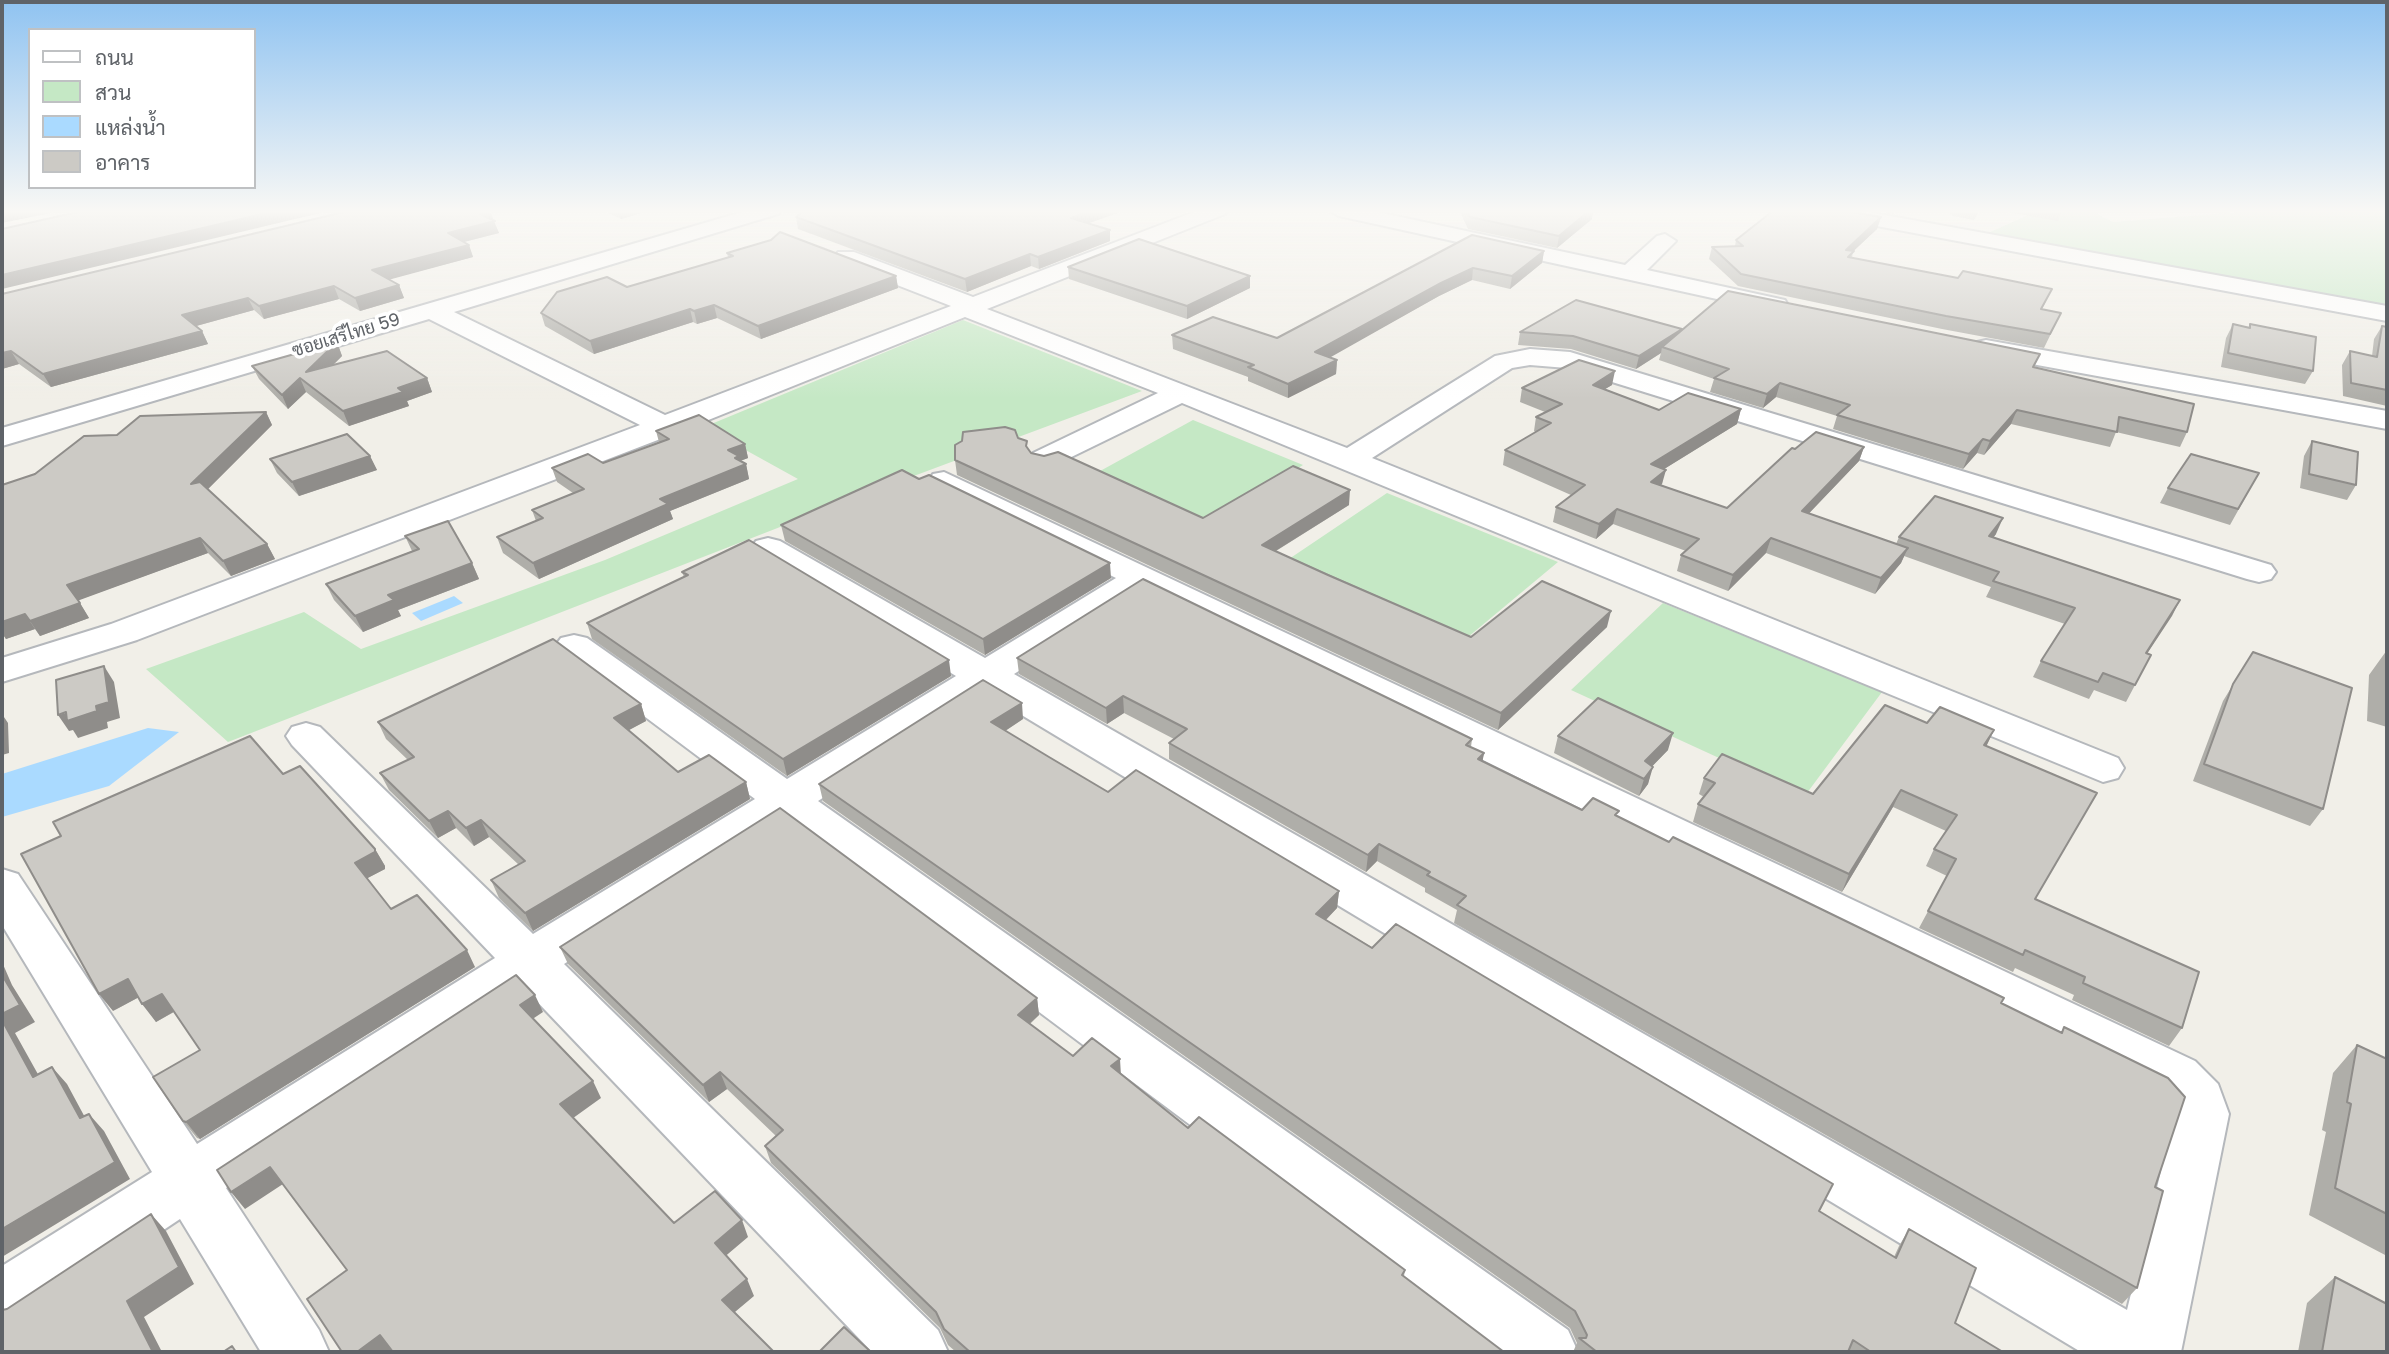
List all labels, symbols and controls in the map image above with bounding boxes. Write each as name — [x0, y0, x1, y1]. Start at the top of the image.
legend — [28, 28, 256, 189]
text: ถนน — [95, 44, 134, 70]
text: สวน — [95, 79, 131, 105]
text: แหล่งน้ำ — [95, 114, 166, 140]
text: อาคาร — [95, 149, 151, 175]
street label: ซอยเสรีไทย 59 — [289, 308, 403, 362]

